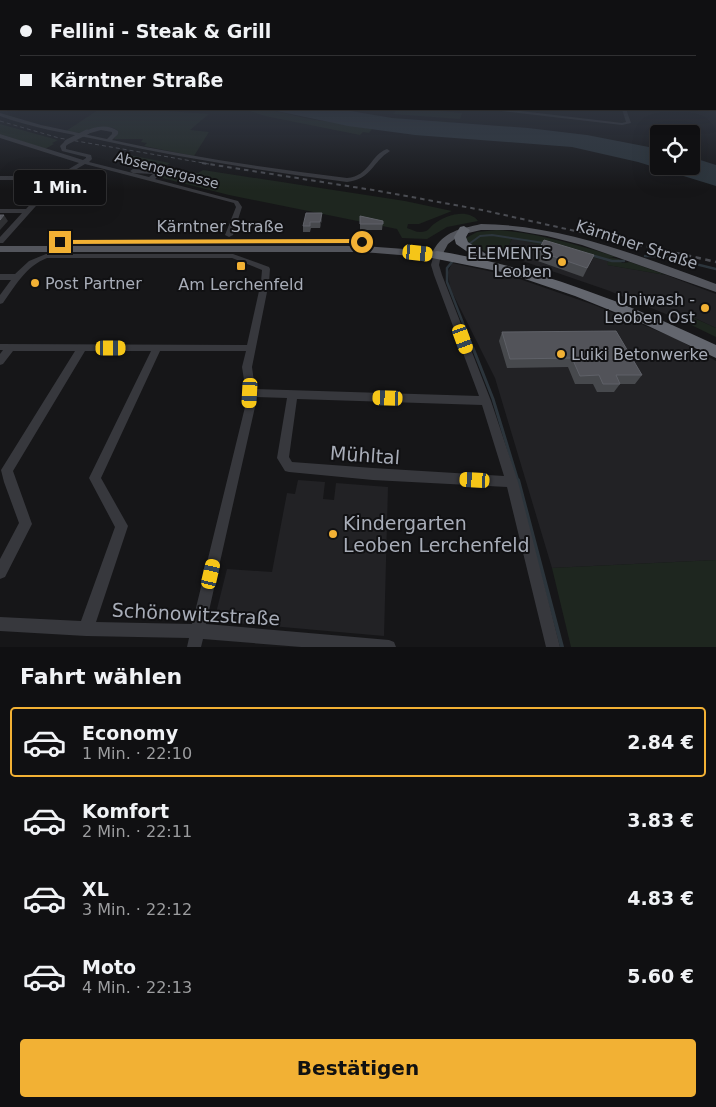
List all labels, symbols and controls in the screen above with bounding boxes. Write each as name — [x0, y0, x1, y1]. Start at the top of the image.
text: Fellini - Steak & Grill — [50, 20, 271, 42]
text: Kärntner Straße — [50, 69, 223, 91]
map controls — [650, 125, 700, 175]
button: locate — [650, 125, 700, 175]
street label: Absengergasse — [113, 148, 221, 192]
callout: 1 Min. — [14, 170, 106, 204]
text: 1 Min. — [32, 178, 88, 197]
street label: Kärntner Straße — [573, 216, 700, 273]
street label: Kärntner Straße — [156, 217, 284, 236]
route end — [49, 231, 71, 253]
route start — [351, 231, 373, 253]
car — [402, 244, 433, 262]
place label: ELEMENTS Leoben — [467, 244, 552, 281]
marker: ELEMENTS Leoben — [556, 256, 568, 268]
marker: Am Lerchenfeld — [235, 260, 247, 272]
place label: Post Partner — [45, 274, 142, 293]
place label: Am Lerchenfeld — [178, 275, 304, 294]
marker: Post Partner — [29, 277, 41, 289]
place label: Uniwash - Leoben Ost — [604, 290, 695, 327]
marker: Uniwash - Leoben Ost — [699, 302, 711, 314]
car — [450, 322, 475, 356]
car — [96, 341, 126, 356]
place label: Luiki Betonwerke — [571, 345, 708, 364]
marker: Luiki Betonwerke — [555, 348, 567, 360]
car — [241, 378, 258, 408]
car — [372, 390, 403, 406]
street label: Mühltal — [329, 442, 401, 468]
car — [459, 472, 490, 488]
place label: Kindergarten Leoben Lerchenfeld — [343, 512, 530, 556]
marker: Kindergarten Leoben Lerchenfeld — [327, 528, 339, 540]
car — [200, 558, 221, 590]
street label: Schönowitzstraße — [111, 599, 281, 629]
text: Fahrt wählen — [20, 664, 182, 689]
icon: car — [22, 720, 67, 765]
text: Economy — [82, 722, 178, 744]
text: 2.84 € — [627, 731, 694, 753]
text: 1 Min. · 22:10 — [82, 744, 192, 763]
icon: car — [22, 798, 67, 843]
text: Komfort — [82, 800, 169, 822]
text: 3.83 € — [627, 809, 694, 831]
text: 2 Min. · 22:11 — [82, 822, 192, 841]
icon: car — [22, 876, 67, 921]
text: XL — [82, 878, 109, 900]
text: 4.83 € — [627, 887, 694, 909]
text: 3 Min. · 22:12 — [82, 900, 192, 919]
icon: car — [22, 954, 67, 999]
text: Moto — [82, 956, 136, 978]
text: 5.60 € — [627, 965, 694, 987]
text: 4 Min. · 22:13 — [82, 978, 192, 997]
button: Bestätigen — [20, 1039, 696, 1097]

